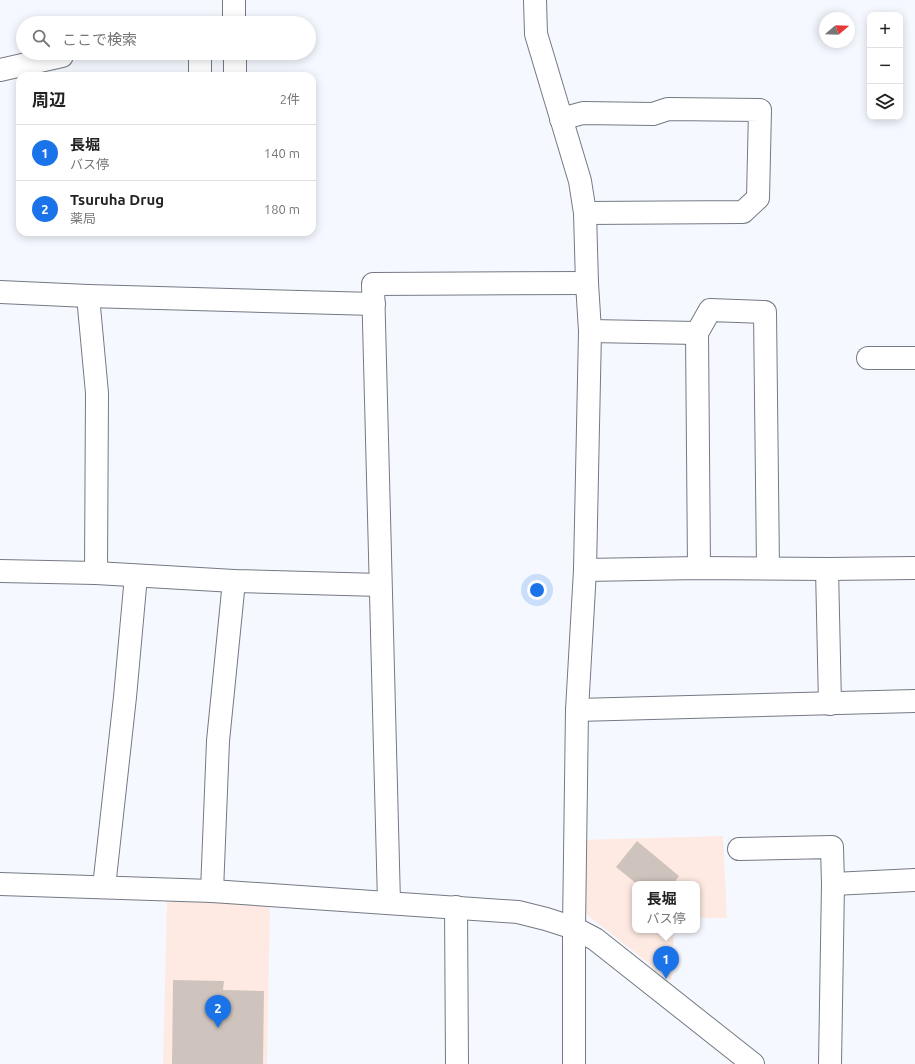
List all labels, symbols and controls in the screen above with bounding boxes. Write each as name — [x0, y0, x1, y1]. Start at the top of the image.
north arrow — [819, 12, 855, 48]
map controls — [867, 12, 903, 120]
button: + — [867, 12, 903, 48]
search box — [16, 16, 316, 60]
icon: search — [30, 27, 52, 49]
text: ここで検索 — [62, 31, 137, 48]
button: − — [867, 48, 903, 84]
button: layers — [867, 84, 903, 120]
text: 周辺 — [32, 90, 66, 109]
text: 2件 — [280, 92, 300, 106]
text: 長堀 — [70, 136, 100, 153]
text: 1 — [41, 146, 49, 160]
text: 140 m — [264, 146, 300, 160]
text: バス停 — [70, 157, 109, 171]
text: Tsuruha Drug — [70, 191, 164, 208]
text: 2 — [41, 202, 49, 216]
text: 180 m — [264, 202, 300, 216]
text: 薬局 — [70, 211, 96, 225]
your location — [527, 580, 547, 600]
popup — [632, 881, 700, 933]
text: 長堀 — [646, 890, 677, 907]
text: バス停 — [646, 911, 686, 925]
pin: 1 — [653, 946, 679, 979]
pin: 2 — [205, 995, 231, 1028]

